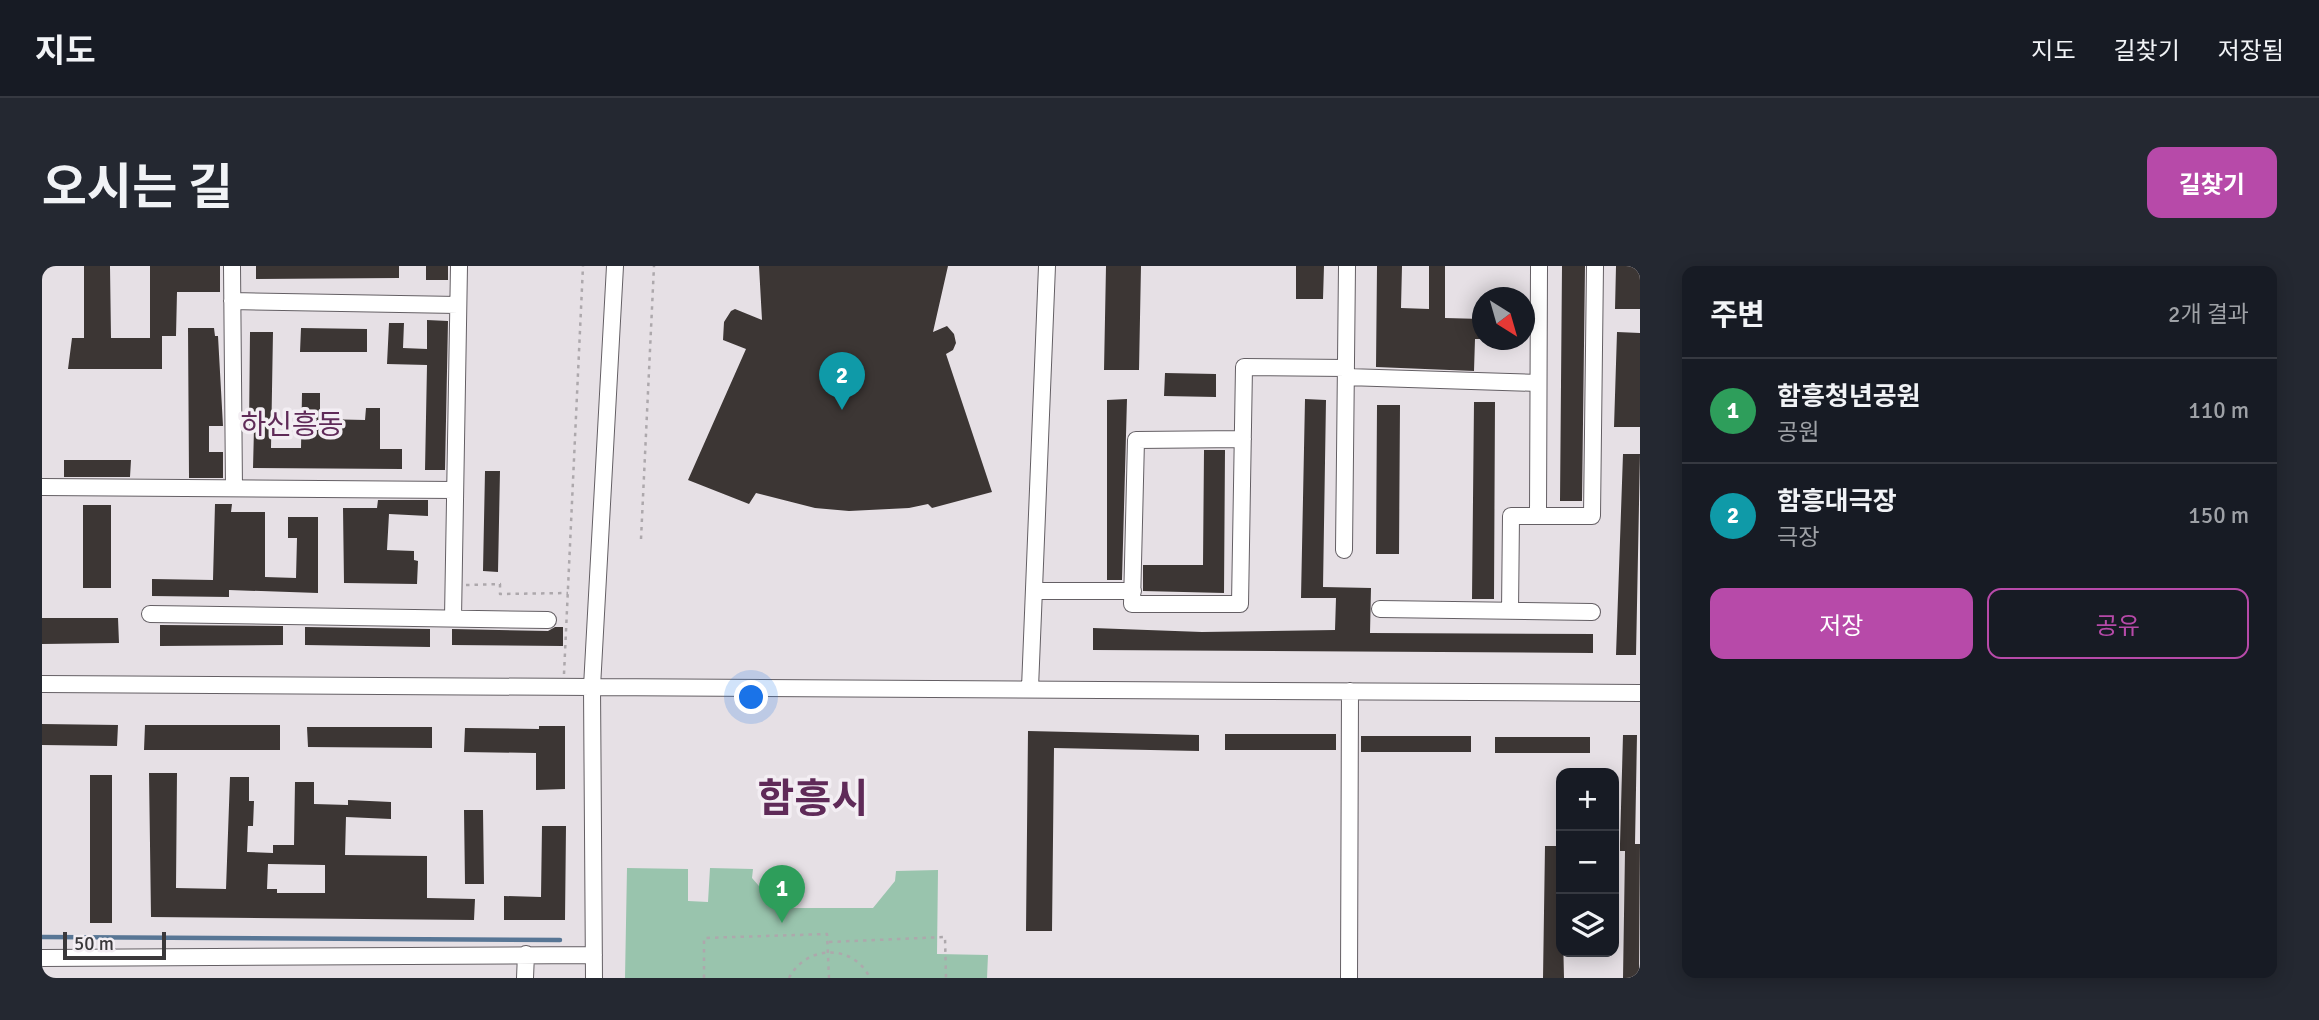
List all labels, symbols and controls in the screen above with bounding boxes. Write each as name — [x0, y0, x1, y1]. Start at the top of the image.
text: 지도 — [35, 31, 96, 72]
text: 지도 — [2031, 36, 2076, 66]
text: 길찾기 — [2114, 36, 2180, 66]
text: 저장됨 — [2218, 36, 2284, 66]
button: 길찾기 — [2147, 147, 2277, 218]
text: 오시는 길 — [42, 158, 233, 218]
north arrow — [1472, 287, 1535, 350]
text: 주변 — [1710, 297, 1765, 334]
text: 2개 결과 — [2168, 300, 2249, 329]
pin: 2 — [819, 352, 865, 410]
text: 함흥청년공원 — [1777, 381, 1921, 413]
text: 1 — [1727, 396, 1739, 425]
text: 110 m — [2188, 396, 2249, 425]
district label: 하신흥동 — [240, 408, 344, 442]
text: 공원 — [1777, 418, 1819, 447]
text: 함흥대극장 — [1777, 486, 1897, 518]
text: 2 — [1727, 501, 1739, 530]
text: 150 m — [2188, 501, 2249, 530]
text: 극장 — [1777, 523, 1819, 552]
button: 저장 — [1710, 588, 1973, 659]
button: 공유 — [1987, 588, 2249, 659]
your location — [734, 680, 768, 714]
map controls — [1556, 768, 1619, 957]
button: + — [1556, 768, 1619, 831]
district label: 함흥시 — [758, 774, 868, 824]
button: − — [1556, 831, 1619, 894]
pin: 1 — [759, 865, 805, 923]
button: layers — [1556, 894, 1619, 957]
scale bar — [63, 929, 166, 961]
text: 50 m — [74, 932, 114, 956]

